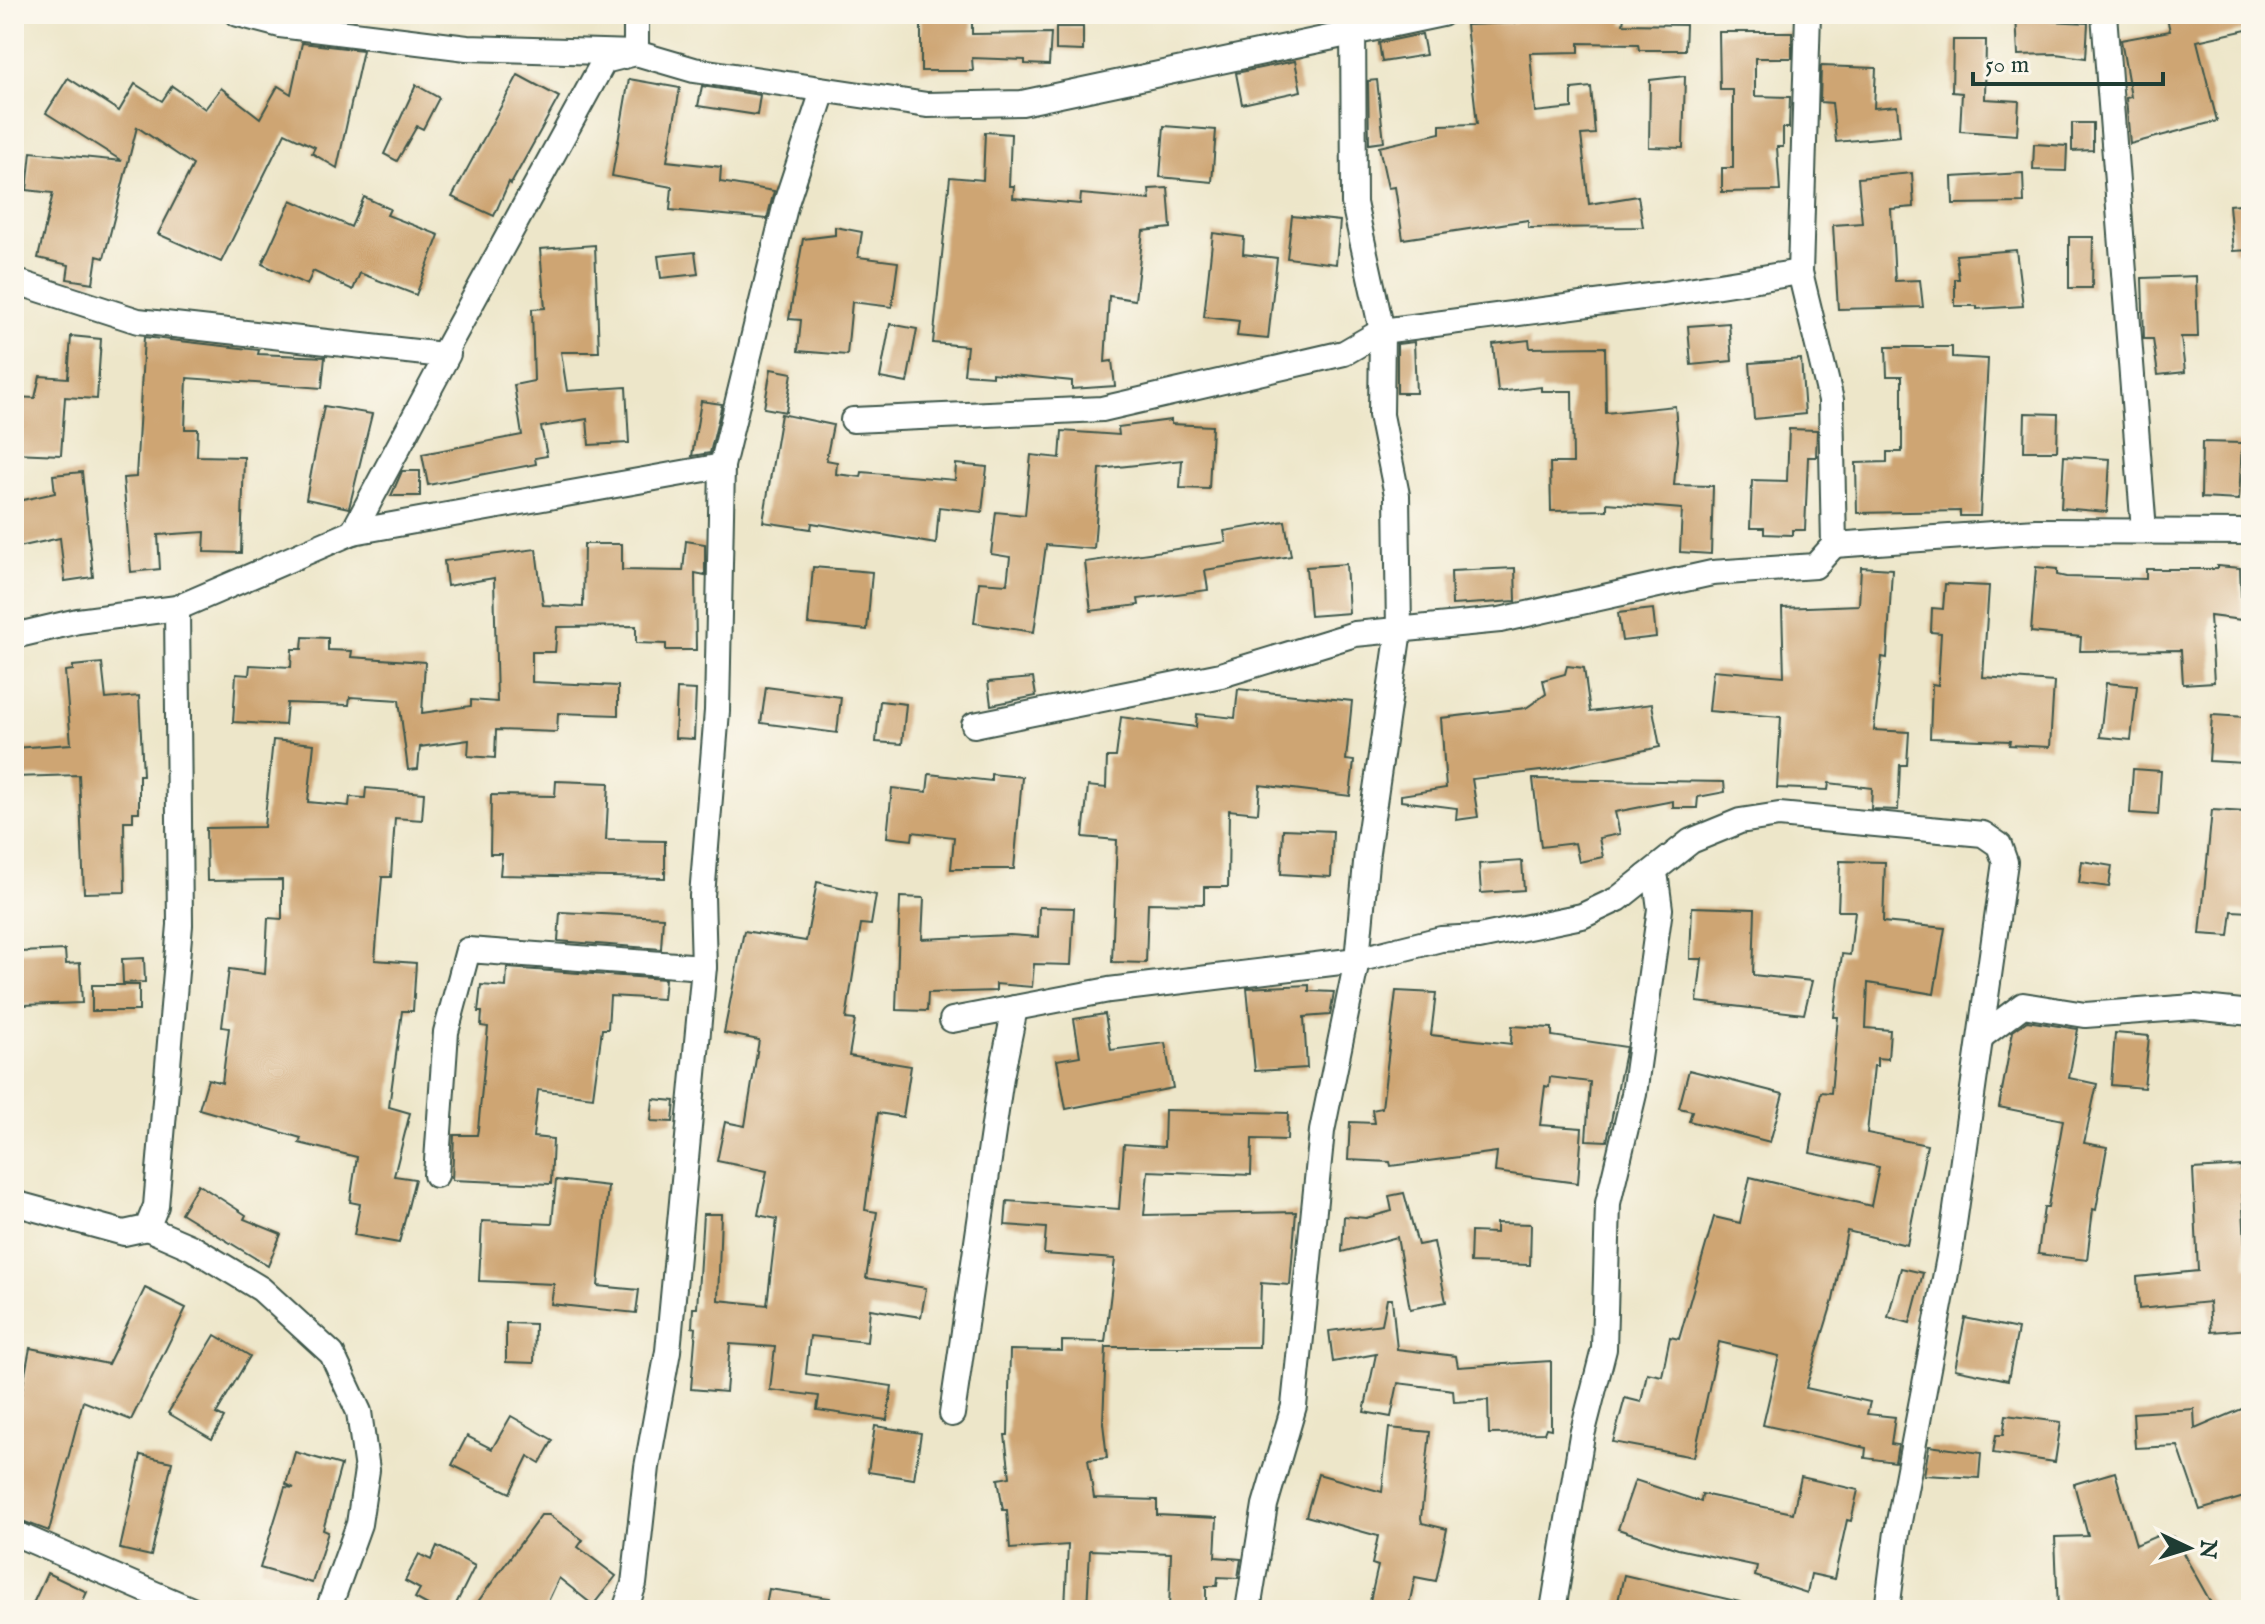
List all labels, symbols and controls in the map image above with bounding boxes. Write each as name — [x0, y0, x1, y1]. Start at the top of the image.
scale bar — [1973, 36, 2163, 86]
text: 50 m — [1985, 50, 2029, 81]
north arrow — [2149, 1508, 2229, 1588]
text: N — [2192, 1538, 2222, 1560]

